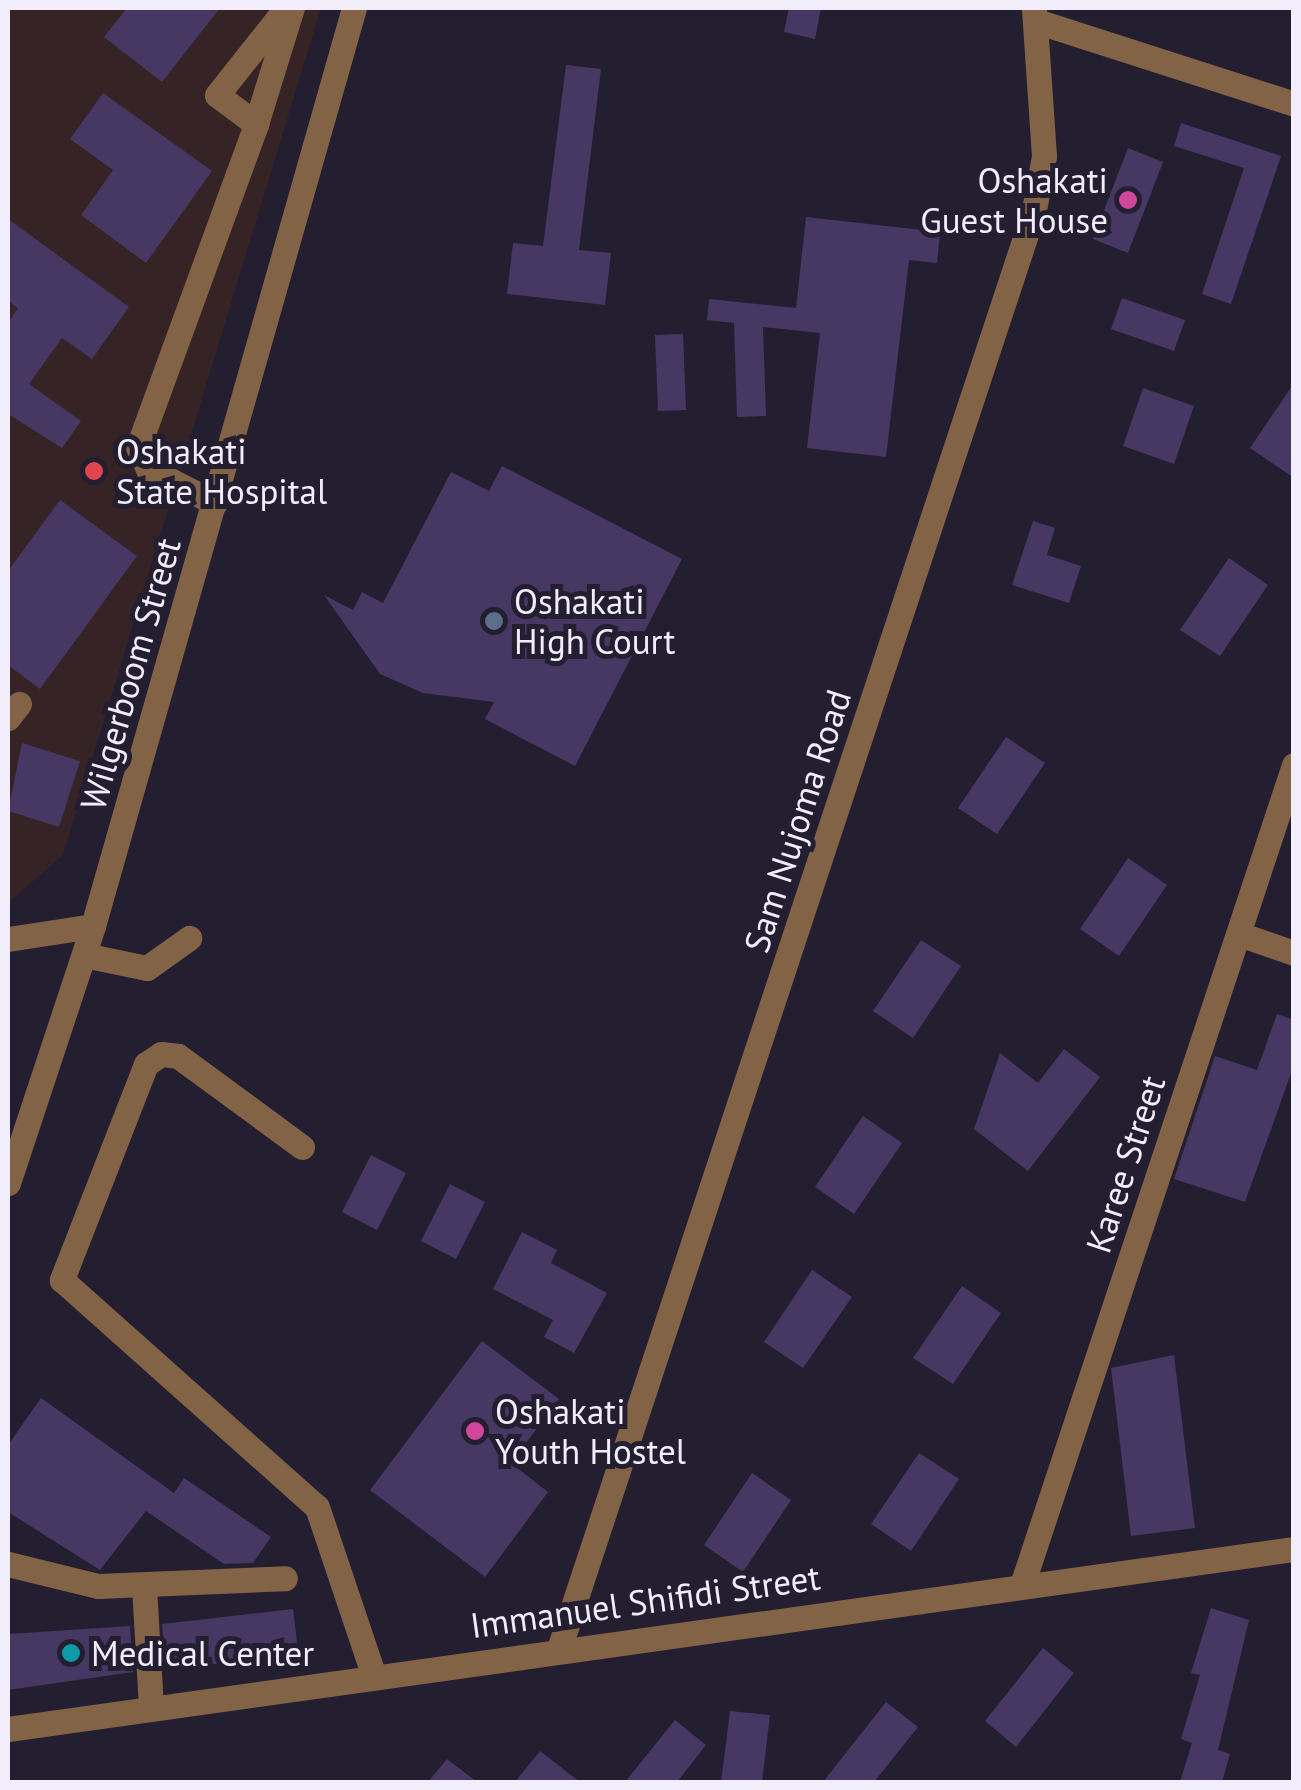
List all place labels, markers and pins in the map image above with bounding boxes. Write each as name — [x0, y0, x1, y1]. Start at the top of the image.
place label: Oshakati Guest House — [920, 159, 1108, 241]
marker: Oshakati Guest House — [1117, 189, 1139, 211]
place label: Oshakati State Hospital — [116, 430, 327, 512]
marker: Oshakati State Hospital — [81, 458, 107, 484]
place label: Oshakati High Court — [514, 580, 675, 662]
marker: Oshakati High Court — [483, 610, 505, 632]
place label: Oshakati Youth Hostel — [495, 1390, 686, 1472]
marker: Oshakati Youth Hostel — [464, 1420, 486, 1442]
place label: Medical Center — [91, 1632, 314, 1674]
marker: Medical Center — [60, 1642, 82, 1664]

